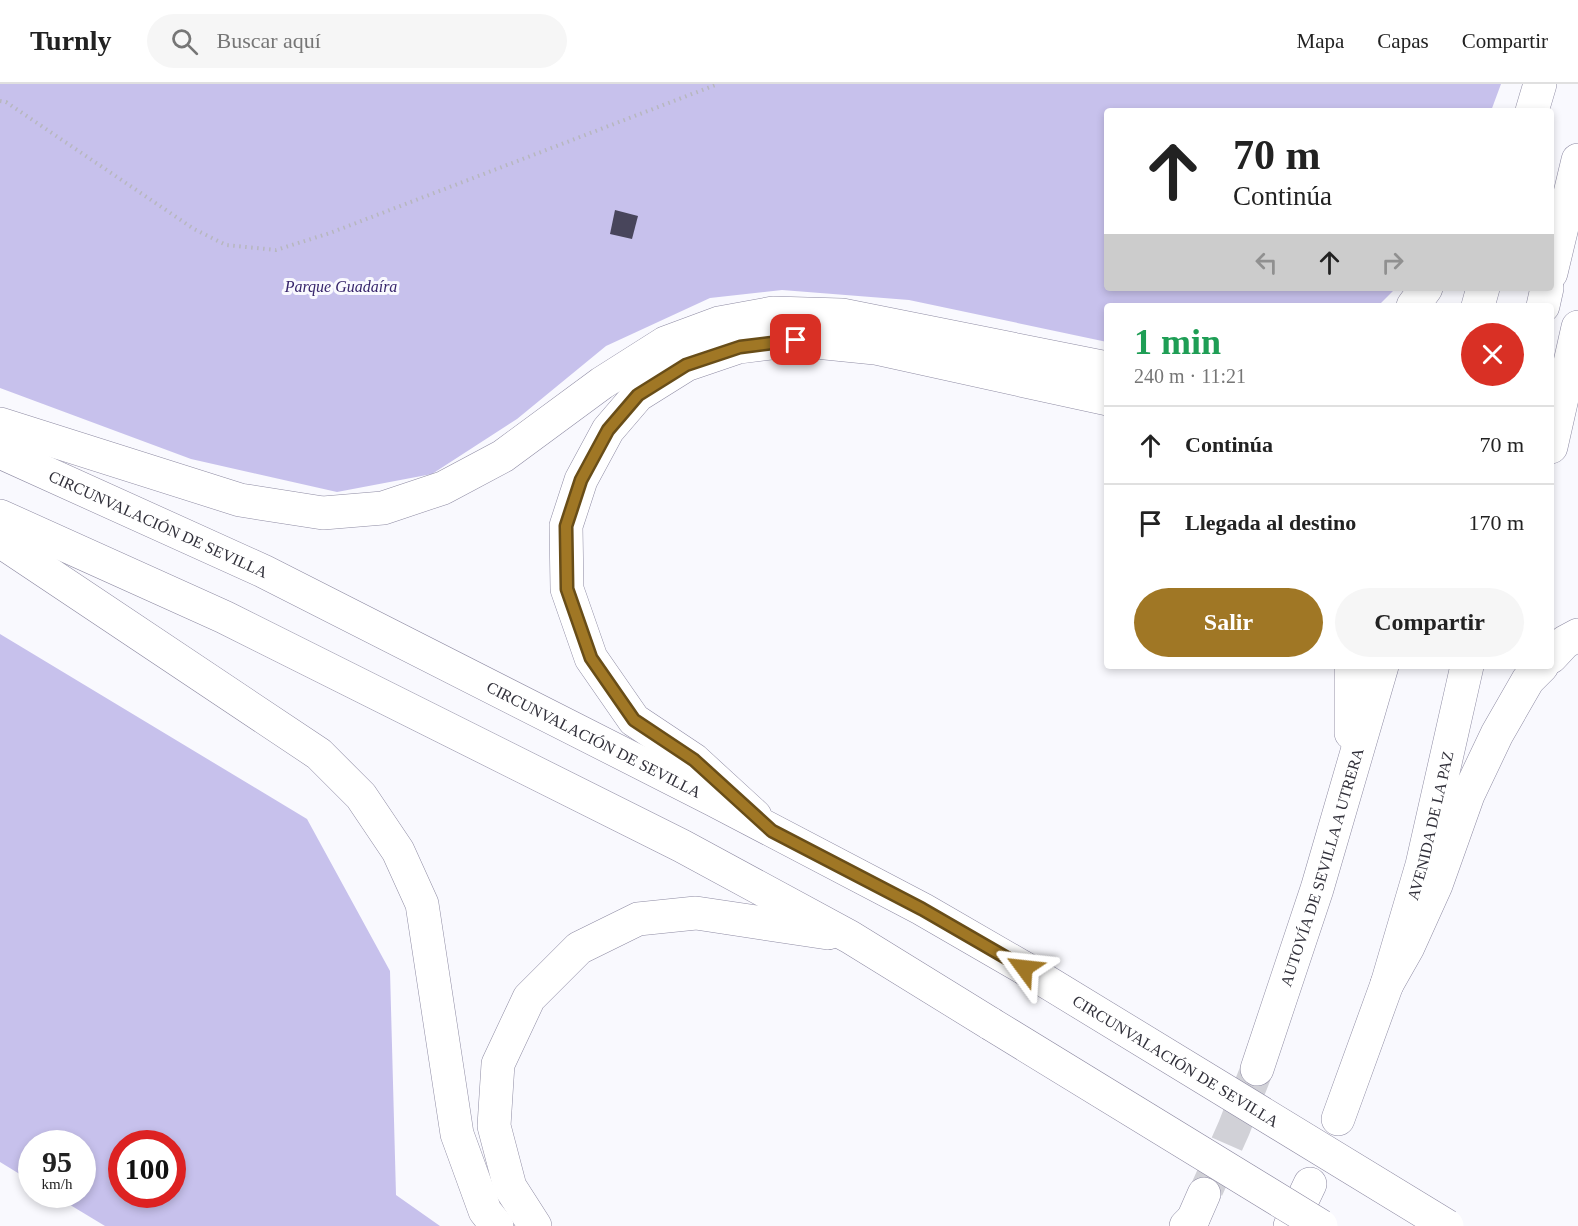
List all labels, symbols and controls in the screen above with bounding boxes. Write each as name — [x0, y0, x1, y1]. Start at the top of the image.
search box — [147, 14, 567, 68]
text: Turnly — [30, 25, 111, 56]
icon: search — [168, 25, 201, 58]
text: Buscar aquí — [216, 28, 321, 53]
text: Mapa — [1297, 29, 1344, 53]
text: Capas — [1377, 29, 1429, 53]
text: Compartir — [1462, 29, 1548, 53]
icon: ahead — [1134, 132, 1212, 210]
text: 70 m — [1233, 132, 1321, 178]
text: Continúa — [1233, 181, 1332, 211]
icon: left — [1250, 246, 1283, 279]
icon: ahead — [1313, 246, 1346, 279]
icon: right — [1376, 246, 1409, 279]
park label: Parque Guadaíra — [284, 278, 397, 296]
pin — [770, 314, 821, 365]
text: 1 min — [1134, 322, 1221, 362]
icon: arrive — [779, 323, 812, 356]
button: close — [1461, 323, 1524, 386]
text: 240 m · 11:21 — [1134, 365, 1246, 387]
icon: ahead — [1134, 429, 1167, 462]
text: Continúa — [1185, 432, 1273, 457]
text: 70 m — [1479, 432, 1524, 457]
street label: CIRCUNVALACIÓN DE SEVILLA — [46, 467, 271, 581]
icon: arrive — [1134, 507, 1167, 540]
text: Llegada al destino — [1185, 510, 1356, 535]
text: 170 m — [1468, 510, 1524, 535]
button: Salir — [1134, 588, 1323, 657]
button: Compartir — [1335, 588, 1524, 657]
street label: CIRCUNVALACIÓN DE SEVILLA — [484, 678, 704, 801]
street label: AUTOVÍA DE SEVILLA A UTRERA — [1277, 746, 1367, 989]
street label: AVENIDA DE LA PAZ — [1404, 749, 1456, 902]
position arrow — [992, 936, 1056, 1000]
street label: CIRCUNVALACIÓN DE SEVILLA — [1070, 992, 1282, 1131]
speed limit sign: 100 — [108, 1130, 186, 1208]
text: 95 — [42, 1145, 72, 1178]
text: km/h — [42, 1176, 72, 1192]

